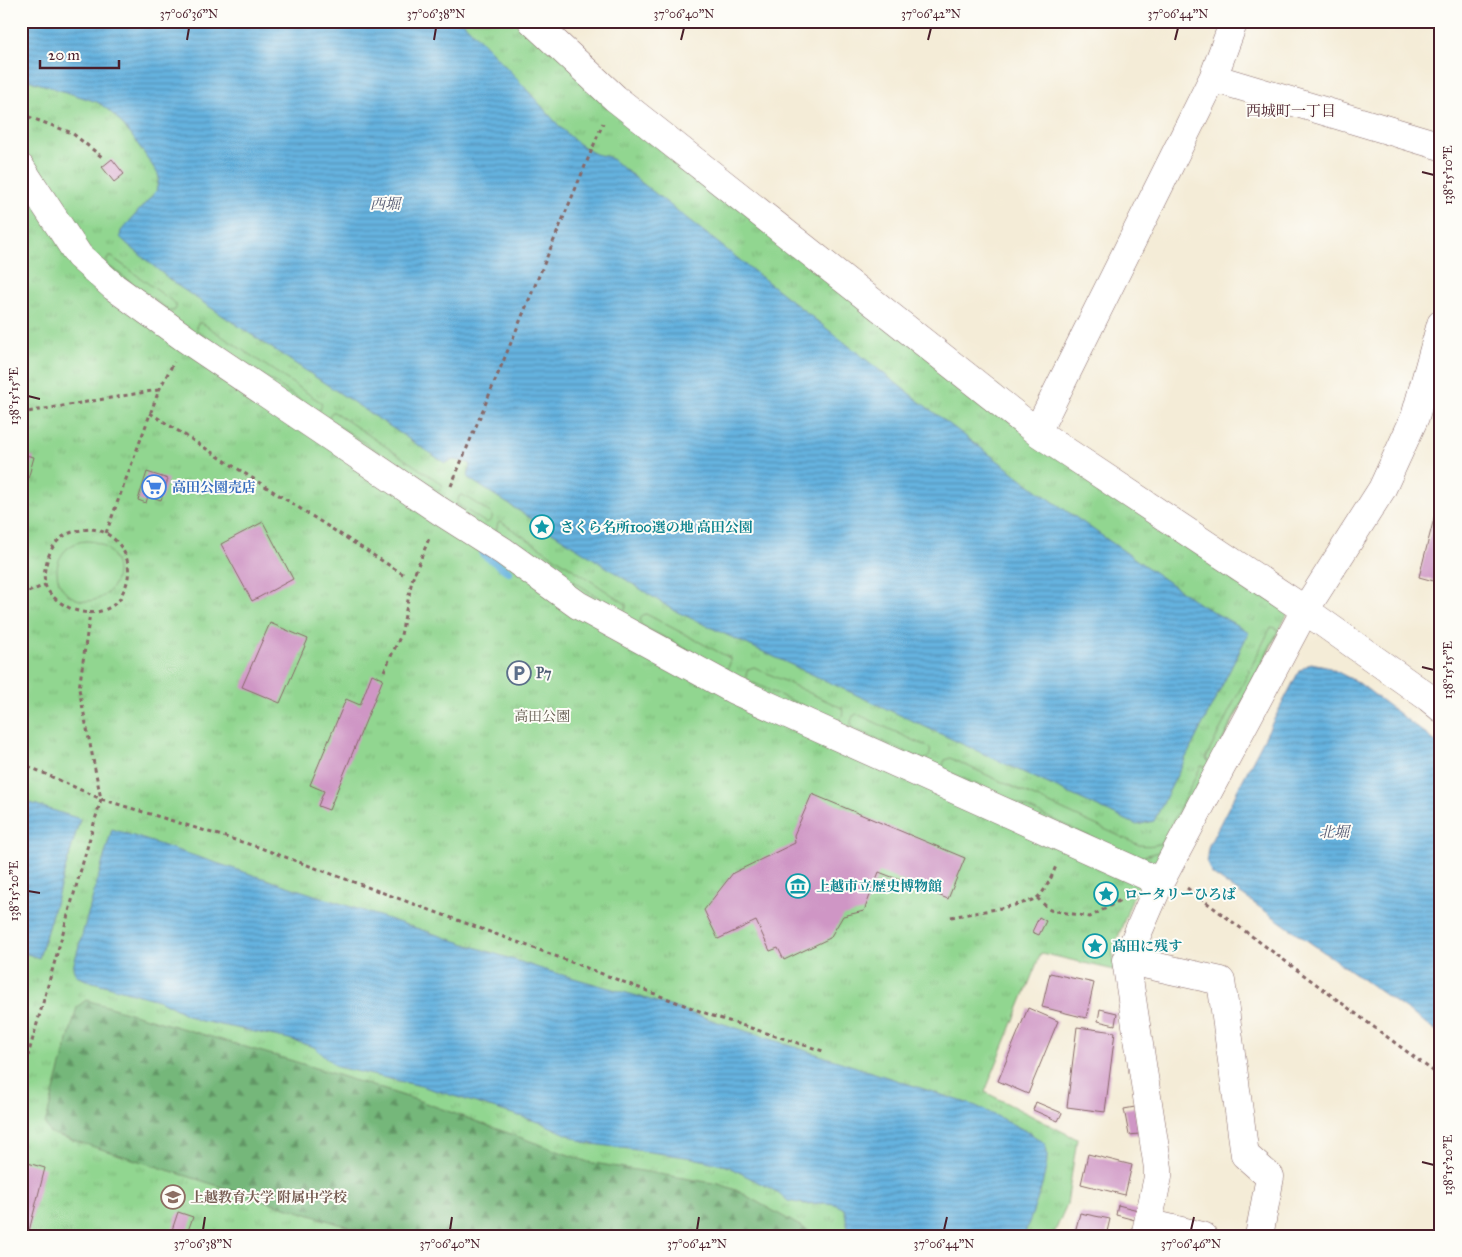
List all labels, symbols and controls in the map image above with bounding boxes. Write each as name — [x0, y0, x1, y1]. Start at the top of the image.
text: 37°06'36"N — [160, 7, 218, 21]
text: 37°06'38"N — [407, 7, 465, 21]
text: 37°06'40"N — [653, 7, 715, 21]
text: 37°06'42"N — [901, 7, 961, 21]
text: 37°06'44"N — [1148, 7, 1208, 21]
scale bar — [40, 38, 119, 70]
text: 20 m — [48, 46, 80, 64]
district label: 西城町一丁目 — [1246, 102, 1336, 120]
text: 138°15'10"E — [1441, 145, 1455, 205]
water label: 西堀 — [370, 195, 403, 213]
text: 138°15'15"E — [7, 367, 21, 425]
supermarket icon: 高田公園売店 — [141, 474, 167, 500]
place label: 高田公園売店 — [172, 479, 256, 496]
place icon: さくら名所100選の地 高田公園 — [529, 514, 555, 540]
place label: さくら名所100選の地 高田公園 — [560, 519, 753, 536]
text: 138°15'15"E — [1441, 641, 1455, 699]
parking icon: P7 — [506, 660, 532, 686]
place label: P7 — [536, 665, 552, 682]
park label: 高田公園 — [514, 708, 570, 725]
water label: 北堀 — [1319, 823, 1352, 841]
text: 138°15'20"E — [7, 860, 21, 921]
museum icon: 上越市立歴史博物館 — [785, 873, 811, 899]
place label: 上越市立歴史博物館 — [816, 878, 942, 895]
place icon: ロータリーひろば — [1093, 881, 1119, 907]
place label: ロータリーひろば — [1124, 886, 1236, 903]
place icon: 髙田に残す — [1082, 933, 1108, 959]
place label: 髙田に残す — [1112, 938, 1182, 955]
text: 138°15'20"E — [1441, 1134, 1455, 1195]
school or university icon: 上越教育大学 附属中学校 — [160, 1184, 186, 1210]
place label: 上越教育大学 附属中学校 — [190, 1189, 347, 1206]
text: 37°06'38"N — [174, 1237, 232, 1251]
text: 37°06'40"N — [419, 1237, 481, 1251]
text: 37°06'42"N — [667, 1237, 727, 1251]
text: 37°06'44"N — [914, 1237, 974, 1251]
text: 37°06'46"N — [1161, 1237, 1221, 1251]

